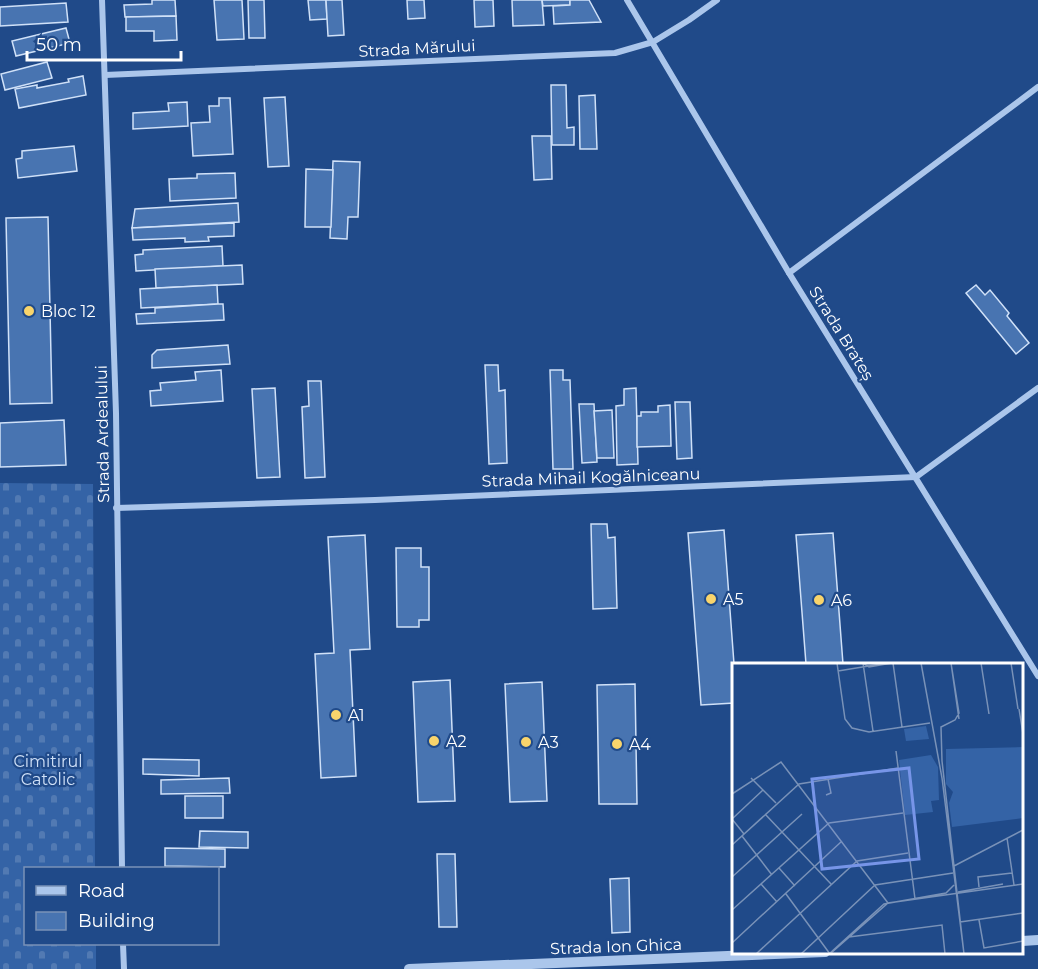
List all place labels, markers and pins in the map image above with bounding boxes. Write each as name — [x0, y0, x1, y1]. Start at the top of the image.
place label: Bloc 12 — [41, 302, 95, 321]
marker: Bloc 12 — [22, 304, 36, 318]
place label: A5 — [723, 590, 744, 609]
place label: A6 — [831, 591, 852, 610]
marker: A5 — [704, 592, 718, 606]
marker: A6 — [812, 593, 826, 607]
place label: A1 — [348, 706, 365, 725]
marker: A1 — [329, 708, 343, 722]
place label: A2 — [446, 732, 467, 751]
place label: A3 — [538, 733, 559, 752]
marker: A2 — [427, 734, 441, 748]
marker: A3 — [519, 735, 533, 749]
place label: A4 — [629, 735, 651, 754]
marker: A4 — [610, 737, 624, 751]

